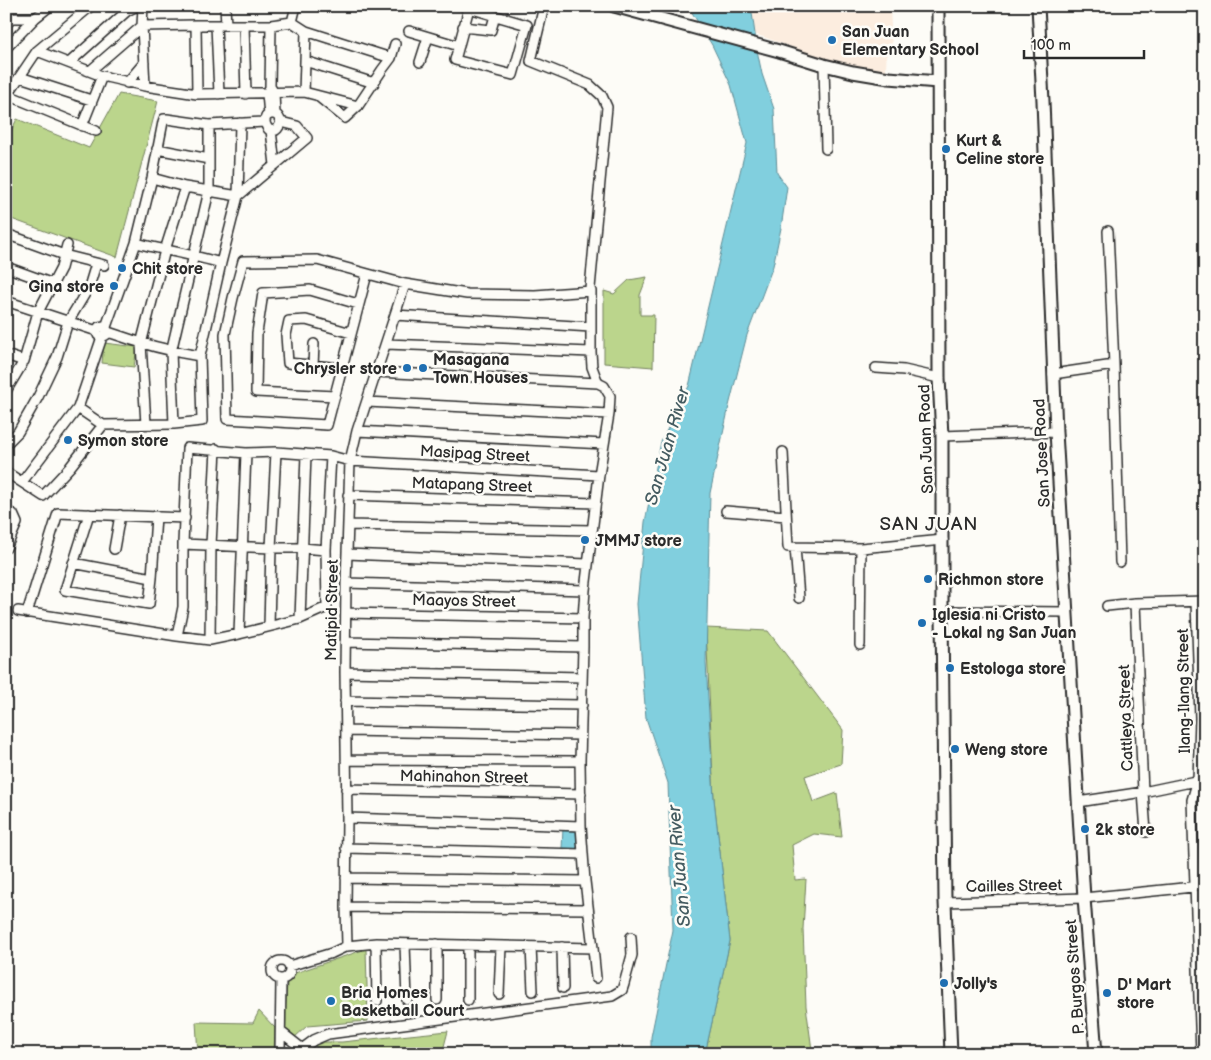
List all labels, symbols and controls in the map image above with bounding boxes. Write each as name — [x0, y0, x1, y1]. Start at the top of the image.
place label: San Juan Elementary School — [842, 23, 979, 60]
scale bar — [1024, 28, 1144, 60]
marker: San Juan Elementary School — [826, 34, 838, 46]
text: 100 m — [1031, 36, 1071, 55]
place label: Kurt & Celine store — [956, 132, 1044, 169]
marker: Kurt & Celine store — [940, 143, 952, 155]
place label: Chit store — [132, 260, 203, 279]
marker: Chit store — [116, 262, 128, 274]
place label: Gina store — [29, 278, 104, 297]
marker: Gina store — [108, 280, 120, 292]
place label: Masagana Town Houses — [433, 351, 528, 388]
place label: Chrysler store — [294, 360, 397, 379]
marker: Chrysler store — [401, 362, 413, 374]
marker: Masagana Town Houses — [417, 362, 429, 374]
water label: San Juan River — [641, 383, 695, 508]
street label: San Juan Road — [915, 384, 938, 494]
street label: San Jose Road — [1030, 398, 1055, 508]
place label: Symon store — [78, 432, 168, 451]
marker: Symon store — [62, 434, 74, 446]
street label: Masipag Street — [419, 442, 530, 467]
street label: Matapang Street — [411, 474, 533, 497]
district label: SAN JUAN — [879, 513, 979, 536]
place label: JMMJ store — [595, 532, 682, 551]
marker: JMMJ store — [579, 534, 591, 546]
street label: Matipid Street — [322, 559, 343, 661]
place label: Richmon store — [938, 571, 1044, 590]
marker: Richmon store — [922, 573, 934, 585]
street label: Maayos Street — [412, 591, 516, 612]
place label: Iglesia ni Cristo - Lokal ng San Juan — [932, 606, 1076, 643]
marker: Iglesia ni Cristo - Lokal ng San Juan — [916, 617, 928, 629]
street label: Ilang-Ilang Street — [1174, 628, 1195, 754]
place label: Estologa store — [960, 660, 1066, 679]
marker: Estologa store — [944, 662, 956, 674]
street label: Cattleya Street — [1115, 664, 1138, 772]
place label: Weng store — [965, 741, 1048, 760]
marker: Weng store — [949, 743, 961, 755]
street label: Mahinahon Street — [400, 767, 528, 788]
water label: San Juan River — [664, 803, 695, 928]
place label: 2k store — [1095, 821, 1155, 840]
marker: 2k store — [1079, 823, 1091, 835]
street label: Cailles Street — [966, 876, 1063, 897]
street label: P. Burgos Street — [1062, 919, 1089, 1035]
place label: Jolly's — [954, 975, 997, 994]
place label: D' Mart store — [1117, 976, 1172, 1013]
marker: Jolly's — [938, 977, 950, 989]
place label: Bria Homes Basketball Court — [341, 984, 465, 1021]
marker: D' Mart store — [1101, 987, 1113, 999]
marker: Bria Homes Basketball Court — [325, 995, 337, 1007]

